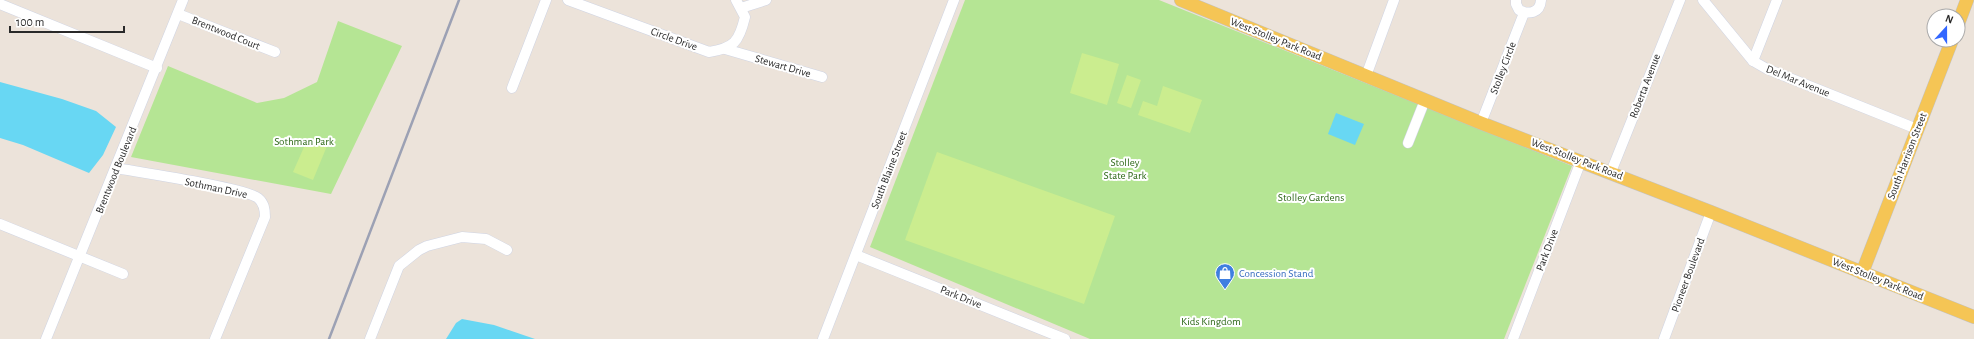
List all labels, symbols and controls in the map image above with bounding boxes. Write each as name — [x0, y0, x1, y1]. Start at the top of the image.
scale bar — [10, 8, 124, 34]
north arrow — [1926, 8, 1966, 48]
text: N — [1944, 13, 1955, 26]
street label: Brentwood Court — [190, 14, 262, 52]
text: 100 m — [16, 16, 44, 28]
street label: West Stolley Park Road — [1229, 16, 1324, 62]
street label: Circle Drive — [649, 26, 699, 52]
street label: Stolley Circle — [1488, 40, 1518, 96]
street label: Roberta Avenue — [1628, 52, 1662, 120]
street label: Stewart Drive — [754, 53, 812, 79]
street label: Del Mar Avenue — [1765, 63, 1831, 99]
street label: South Harrison Street — [1885, 111, 1929, 201]
street label: Brentwood Boulevard — [94, 125, 139, 215]
street label: South Blaine Street — [869, 129, 909, 210]
park label: Sothman Park — [274, 136, 334, 147]
street label: West Stolley Park Road — [1530, 136, 1625, 182]
park label: Stolley State Park — [1103, 157, 1147, 181]
street label: Sothman Drive — [184, 176, 248, 200]
park label: Stolley Gardens — [1278, 192, 1344, 203]
street label: Park Drive — [1534, 228, 1560, 272]
street label: Pioneer Boulevard — [1669, 236, 1707, 314]
street label: West Stolley Park Road — [1831, 256, 1926, 302]
shop icon: Concession Stand — [1214, 262, 1236, 290]
place label: Concession Stand — [1239, 268, 1314, 279]
street label: Park Drive — [939, 284, 983, 310]
park label: Kids Kingdom — [1181, 316, 1241, 327]

